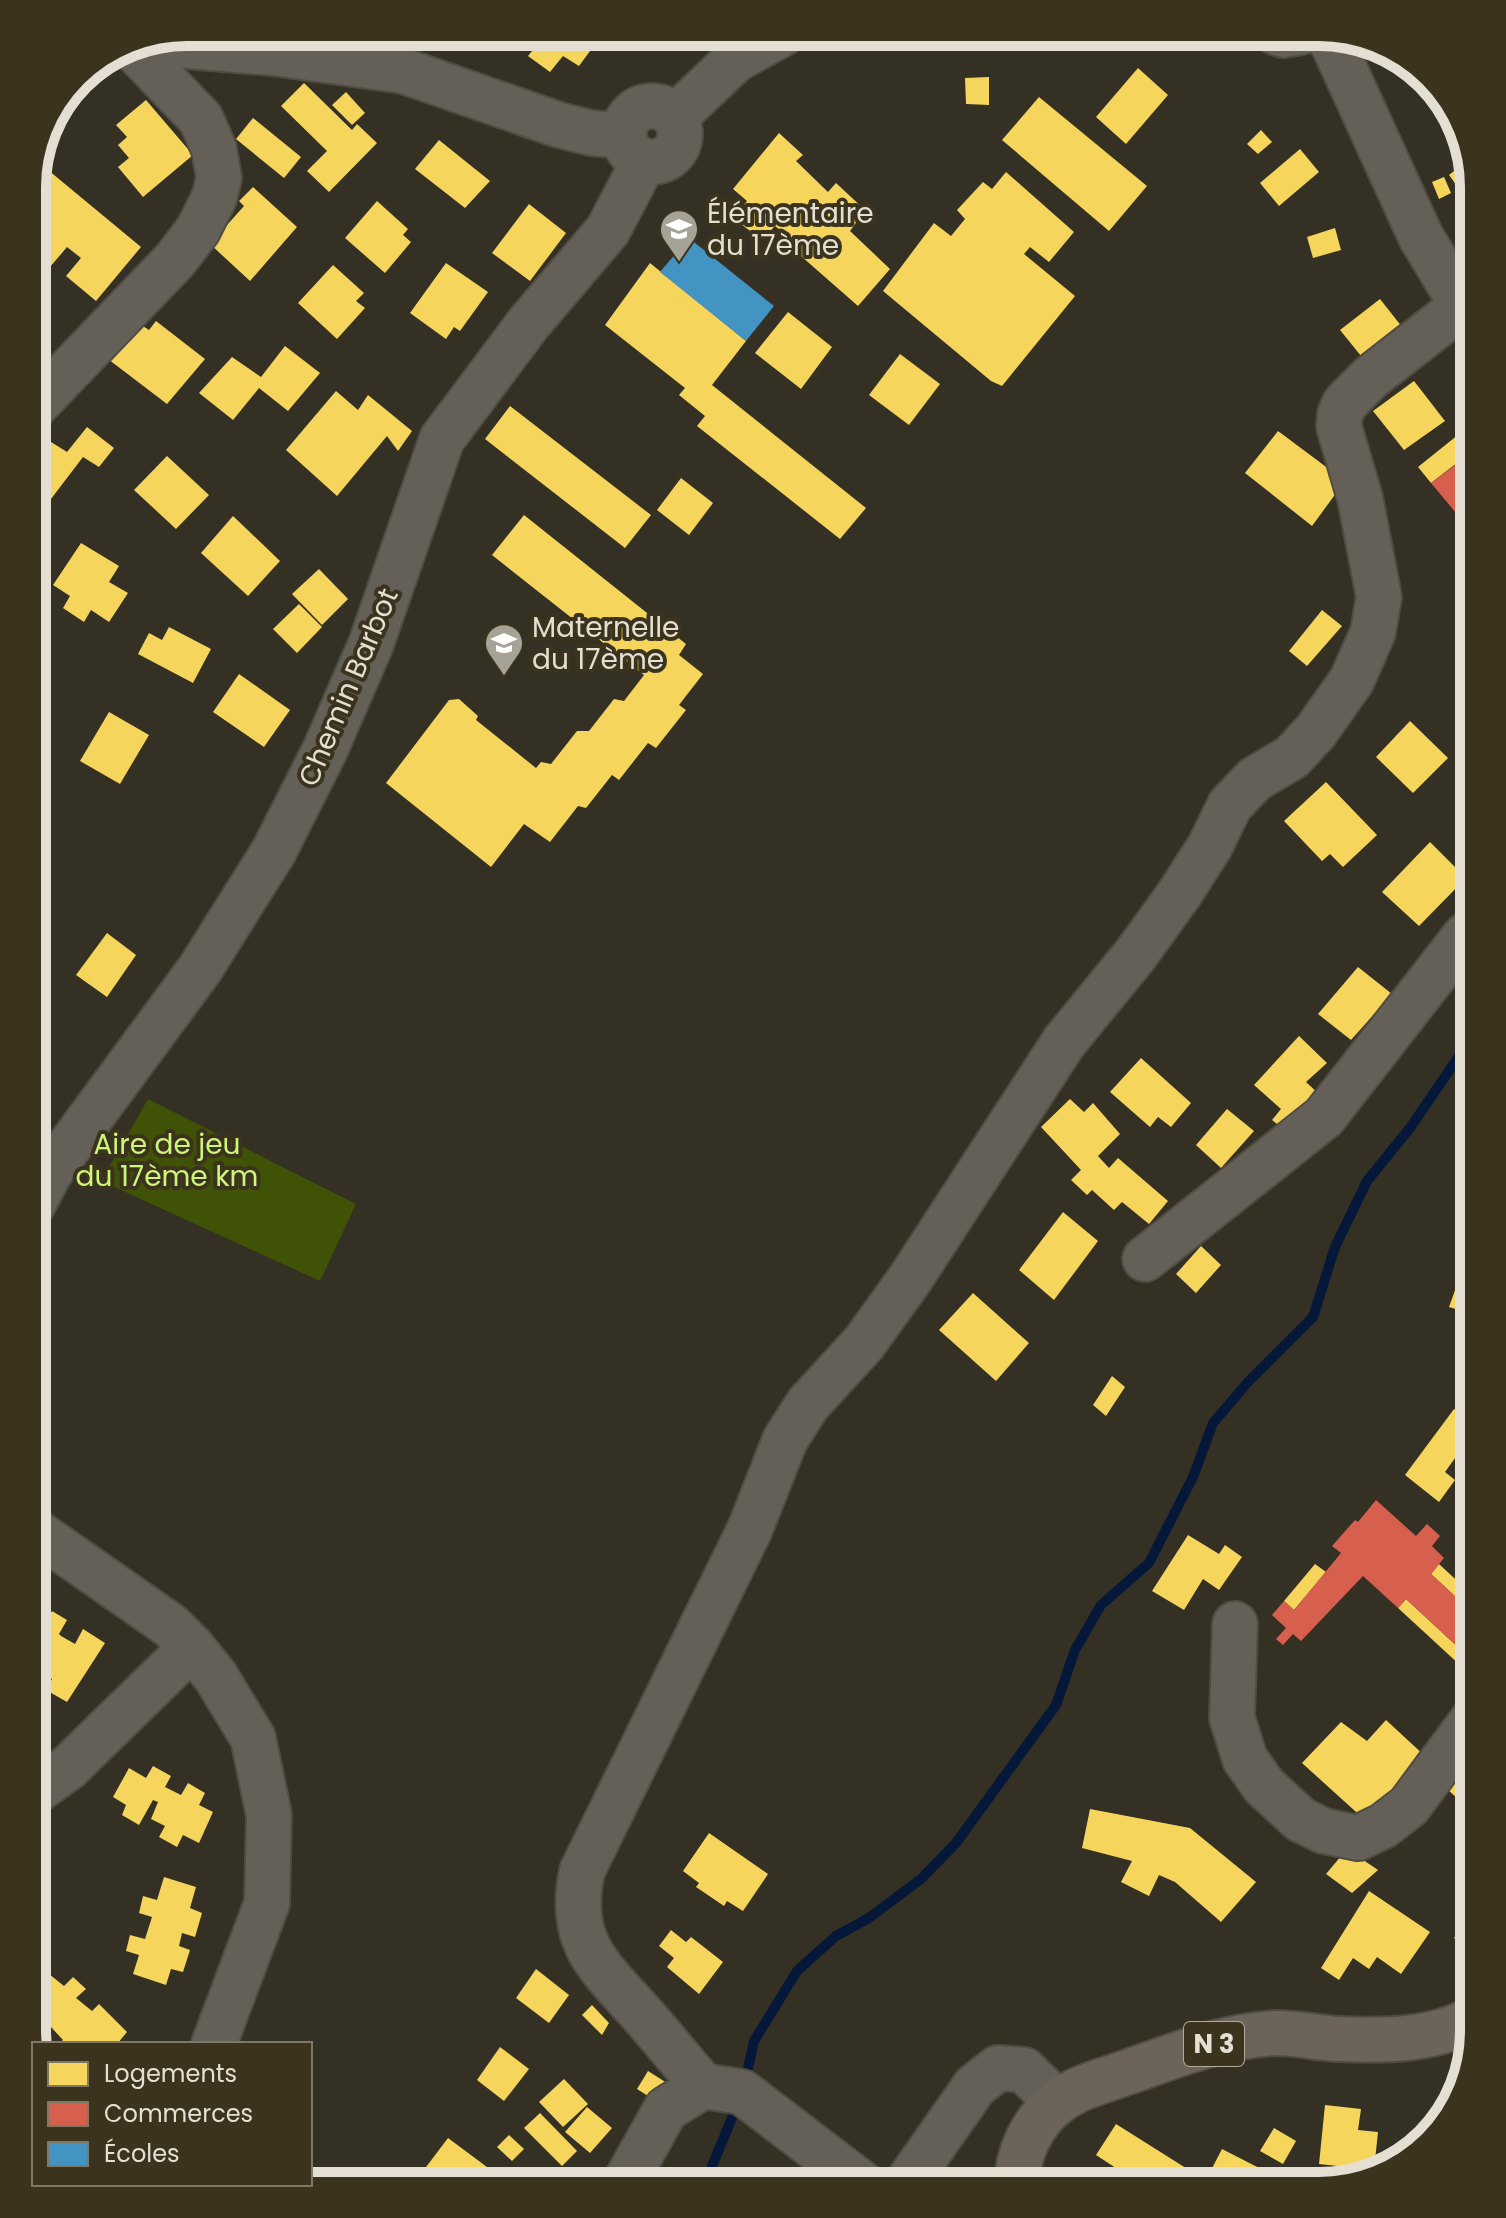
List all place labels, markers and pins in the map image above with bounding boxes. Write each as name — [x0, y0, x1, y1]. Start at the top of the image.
place label: Élémentaire du 17ème — [707, 194, 874, 265]
school or university icon: Élémentaire du 17ème — [658, 208, 700, 263]
place label: Maternelle du 17ème — [532, 608, 679, 679]
school or university icon: Maternelle du 17ème — [483, 622, 525, 677]

